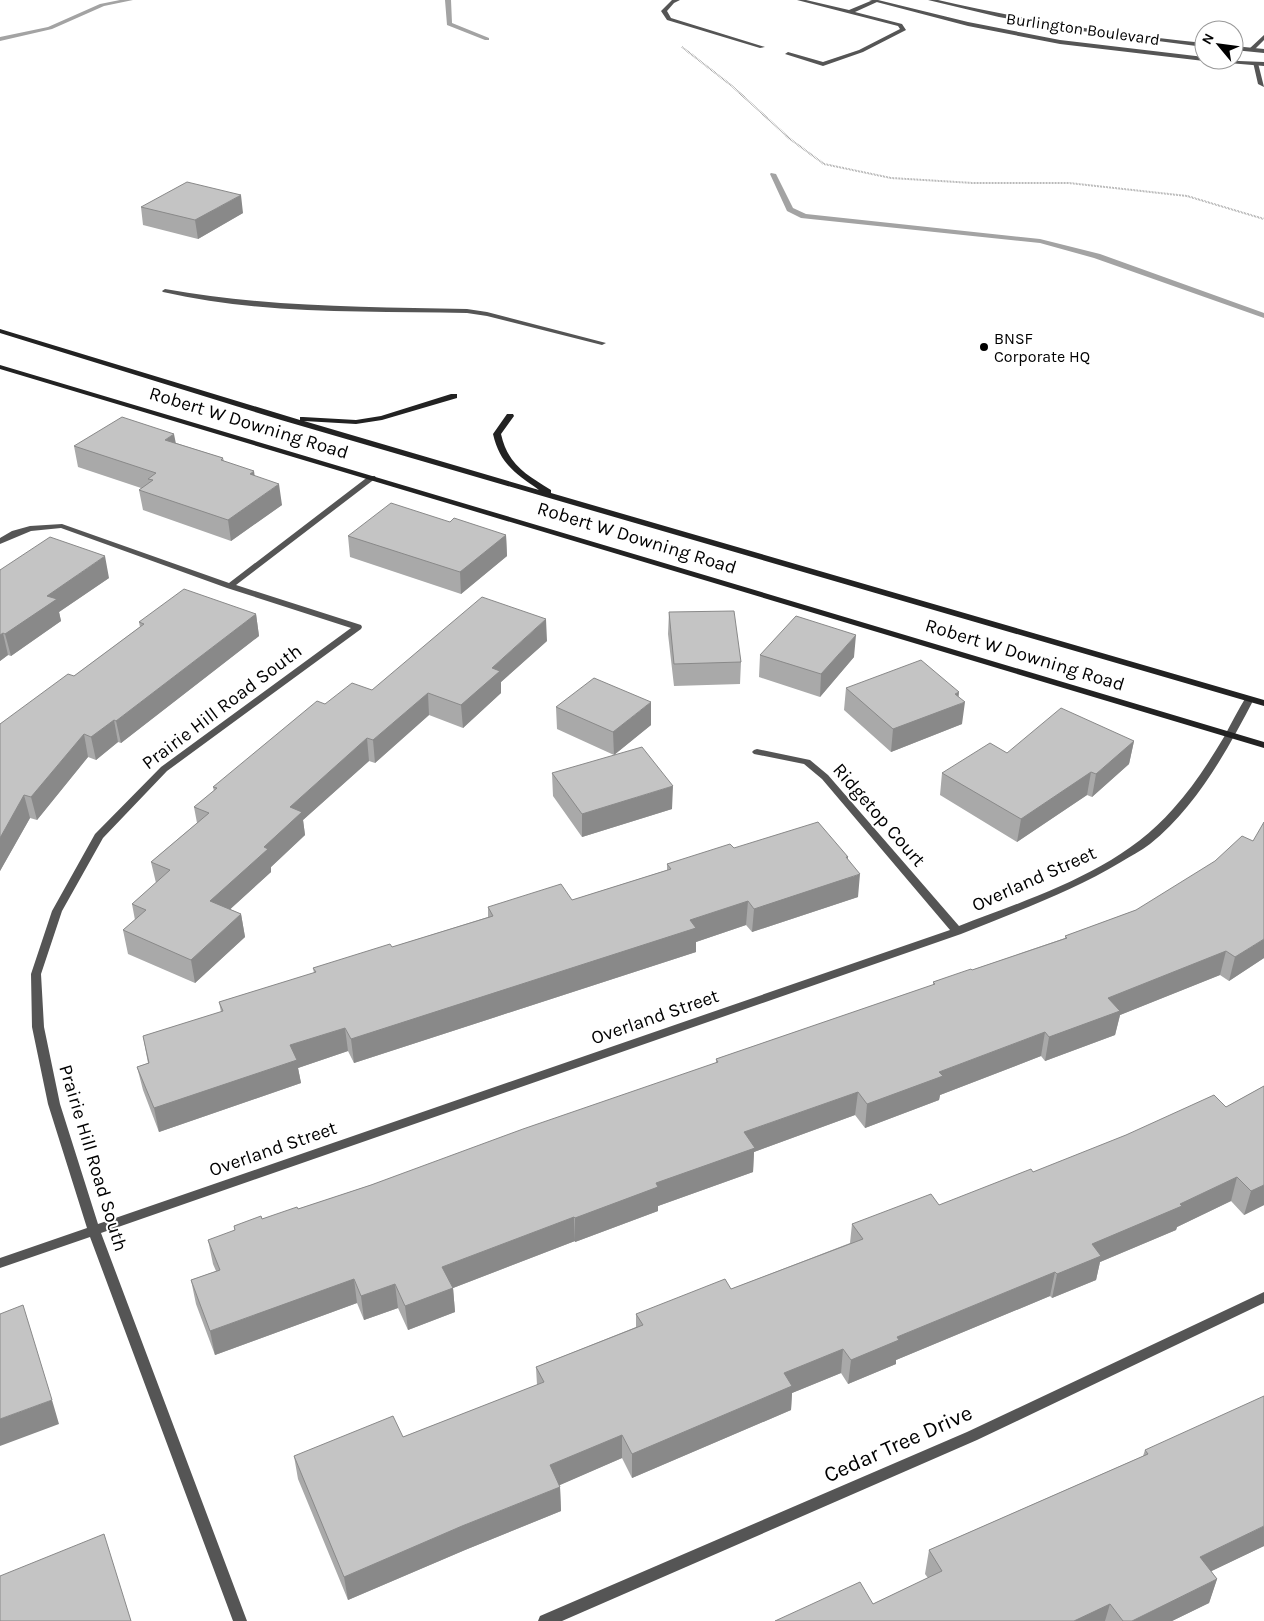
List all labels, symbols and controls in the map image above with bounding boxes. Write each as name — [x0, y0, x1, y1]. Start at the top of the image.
street label: Burlington Boulevard — [1005, 9, 1161, 49]
north arrow — [1194, 20, 1244, 70]
text: N — [1198, 30, 1218, 47]
place label: BNSF Corporate HQ — [994, 329, 1090, 366]
marker: BNSF Corporate HQ — [978, 341, 990, 353]
street label: Robert W Downing Road — [147, 382, 351, 464]
street label: Robert W Downing Road — [535, 497, 739, 579]
street label: Robert W Downing Road — [923, 614, 1127, 696]
street label: Prairie Hill Road South — [138, 640, 306, 774]
street label: Ridgetop Court — [828, 759, 930, 871]
street label: Overland Street — [968, 842, 1100, 916]
street label: Overland Street — [588, 985, 722, 1049]
street label: Prairie Hill Road South — [54, 1062, 132, 1254]
street label: Overland Street — [206, 1117, 340, 1181]
street label: Cedar Tree Drive — [820, 1400, 976, 1488]

